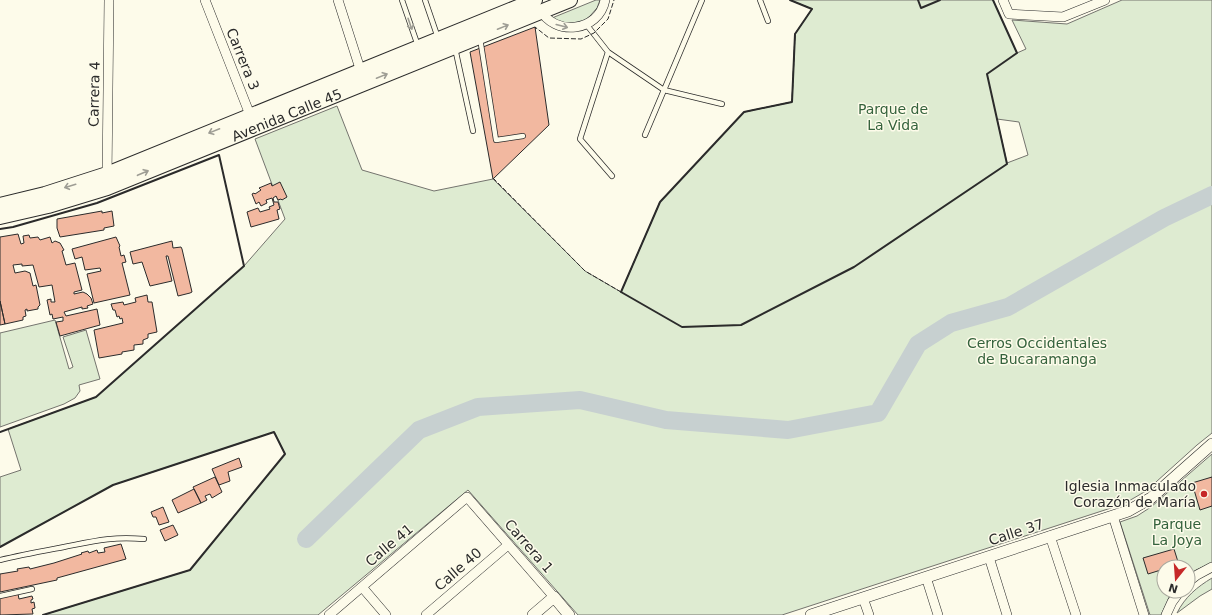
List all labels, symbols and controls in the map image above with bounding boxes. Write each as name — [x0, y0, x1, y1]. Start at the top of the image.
one-way arrow — [407, 17, 415, 29]
one-way arrow — [496, 23, 508, 31]
one-way arrow — [556, 23, 569, 30]
street label: Carrera 3 — [223, 26, 263, 92]
street label: Carrera 4 — [85, 61, 103, 127]
one-way arrow — [375, 72, 387, 79]
street label: Avenida Calle 45 — [229, 85, 344, 144]
park label: Parque de La Vida — [858, 101, 928, 133]
one-way arrow — [209, 127, 221, 135]
one-way arrow — [136, 169, 148, 177]
one-way arrow — [63, 183, 76, 190]
park label: Cerros Occidentales de Bucaramanga — [967, 335, 1107, 367]
place label: Iglesia Inmaculado Corazón de María — [1065, 478, 1196, 510]
marker: Iglesia Inmaculado Corazón de María — [1199, 489, 1209, 499]
street label: Carrera 1 — [501, 516, 557, 576]
street label: Calle 37 — [986, 516, 1046, 548]
park label: Parque La Joya — [1152, 516, 1202, 548]
street label: Calle 41 — [362, 521, 416, 569]
street label: Calle 40 — [431, 544, 485, 594]
north arrow — [1156, 559, 1196, 599]
text: N — [1167, 581, 1180, 596]

